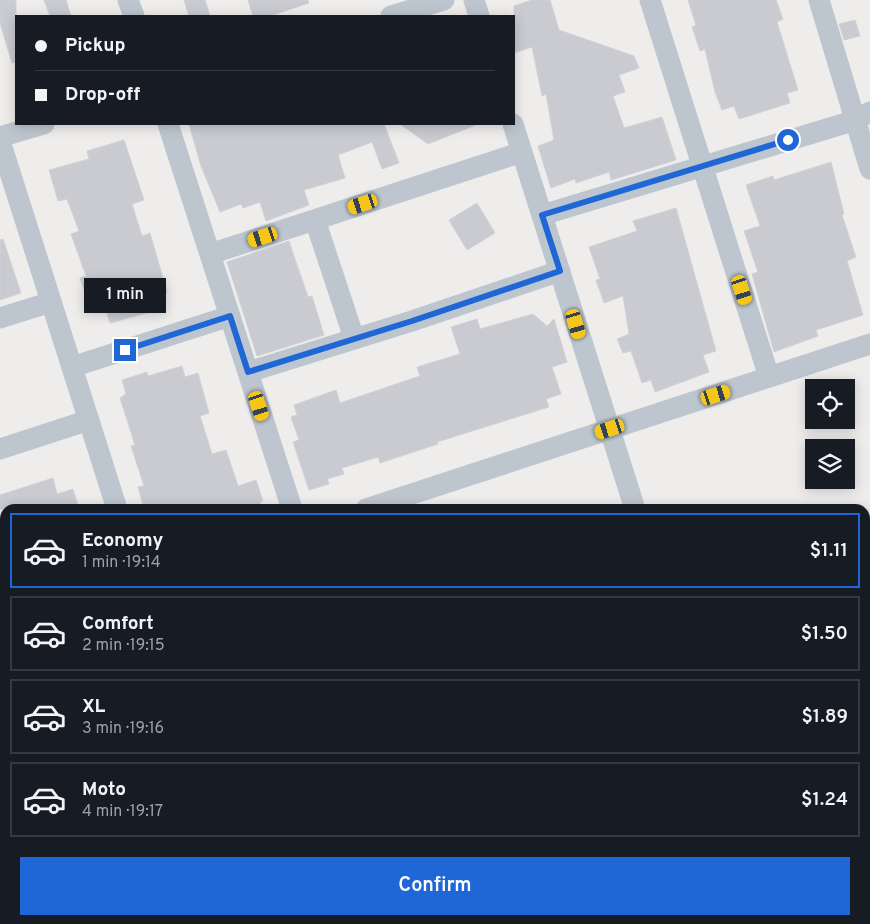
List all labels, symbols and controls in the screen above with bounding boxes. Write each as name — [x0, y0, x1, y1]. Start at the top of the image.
text: Pickup — [65, 34, 125, 58]
text: Drop-off — [65, 83, 140, 107]
route start — [777, 129, 799, 151]
car — [346, 192, 379, 216]
car — [246, 225, 279, 249]
car — [730, 273, 753, 307]
callout: 1 min — [84, 278, 166, 312]
text: 1 min — [106, 285, 144, 305]
car — [564, 307, 587, 341]
route end — [114, 339, 136, 361]
map controls — [805, 379, 855, 489]
button: locate — [805, 379, 855, 429]
car — [699, 383, 732, 407]
car — [247, 389, 270, 423]
car — [593, 417, 626, 441]
button: layers — [805, 439, 855, 489]
icon: car — [22, 528, 67, 573]
text: Economy — [82, 529, 163, 553]
text: $1.11 — [810, 539, 848, 563]
text: 1 min · 19:14 — [82, 553, 161, 573]
icon: car — [22, 611, 67, 656]
text: Comfort — [82, 612, 154, 636]
text: $1.50 — [801, 622, 848, 646]
text: 2 min · 19:15 — [82, 636, 165, 656]
icon: car — [22, 694, 67, 739]
text: XL — [82, 695, 105, 719]
text: $1.89 — [801, 705, 848, 729]
text: 3 min · 19:16 — [82, 719, 164, 739]
icon: car — [22, 777, 67, 822]
text: Moto — [82, 778, 126, 802]
text: $1.24 — [801, 788, 848, 812]
text: 4 min · 19:17 — [82, 802, 163, 822]
button: Confirm — [20, 857, 850, 915]

